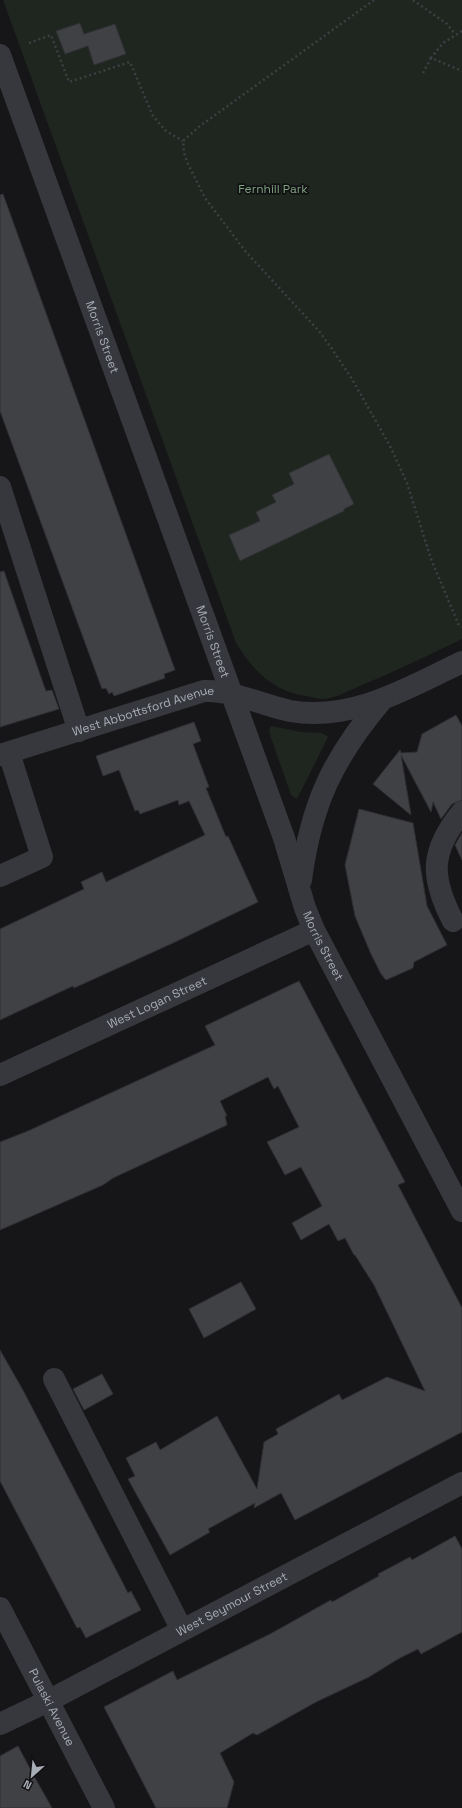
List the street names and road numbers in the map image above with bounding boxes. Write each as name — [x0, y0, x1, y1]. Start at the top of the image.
street label: Morris Street — [82, 299, 123, 375]
street label: Morris Street — [192, 603, 233, 680]
street label: West Abbottsford Avenue — [70, 682, 215, 740]
street label: Morris Street — [299, 909, 347, 983]
street label: West Logan Street — [105, 973, 209, 1032]
street label: West Seymour Street — [173, 1568, 290, 1640]
street label: Pulaski Avenue — [25, 1666, 78, 1749]

